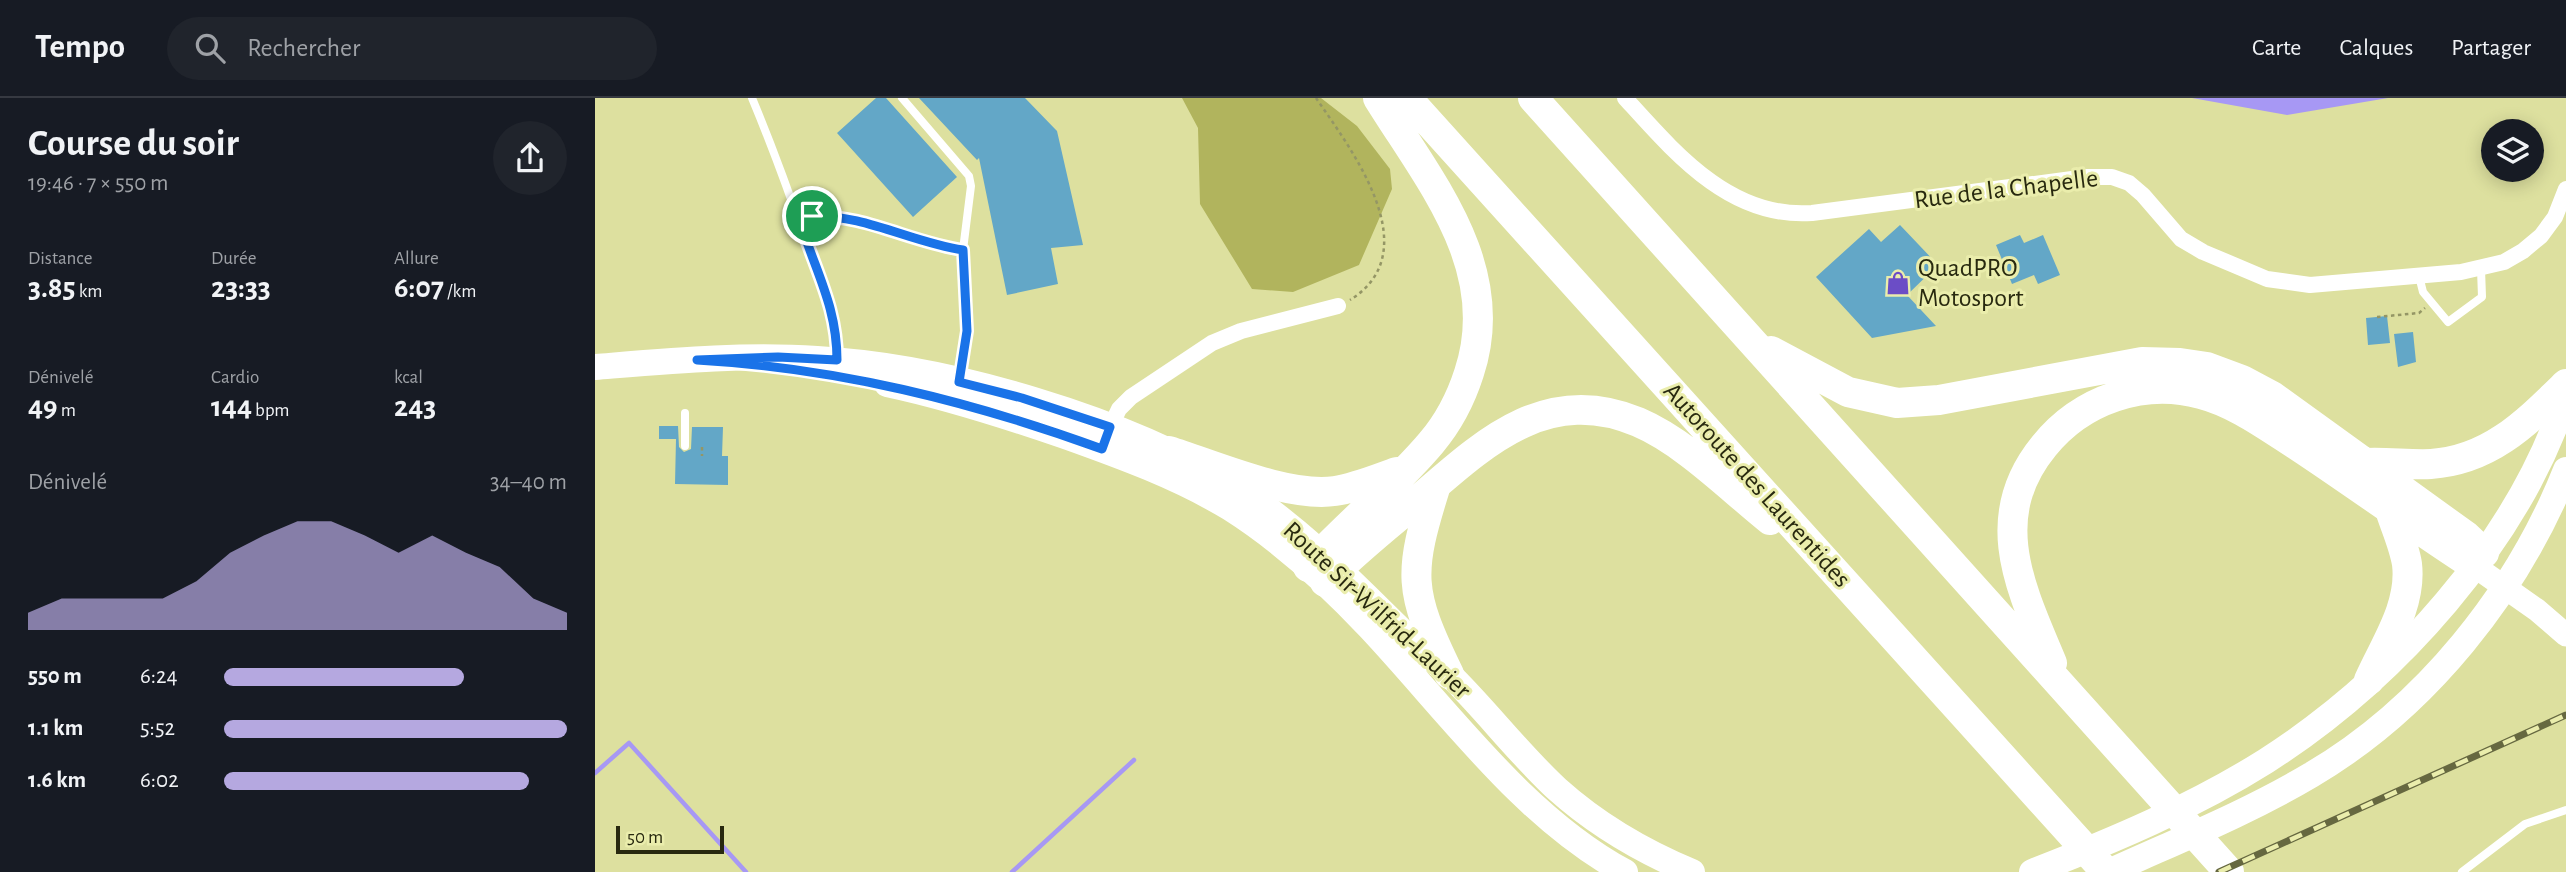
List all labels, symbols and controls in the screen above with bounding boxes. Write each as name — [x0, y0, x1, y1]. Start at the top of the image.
search box — [167, 17, 657, 80]
icon: search — [191, 29, 229, 67]
text: Tempo — [35, 31, 125, 64]
text: Rechercher — [247, 35, 360, 61]
text: Carte — [2252, 36, 2301, 60]
text: Calques — [2339, 36, 2413, 60]
text: Partager — [2451, 36, 2531, 60]
map controls — [2481, 119, 2544, 182]
button: layers — [2481, 119, 2544, 182]
button: share — [493, 121, 567, 195]
text: Course du soir — [28, 125, 239, 163]
street label: Rue de la Chapelle — [1913, 165, 2099, 213]
text: 19:46 · 7 × 550 m — [28, 172, 169, 195]
pin — [782, 186, 842, 246]
icon: arrive — [793, 197, 831, 235]
text: Distance — [28, 249, 92, 268]
text: Durée — [211, 249, 256, 268]
text: Allure — [394, 249, 439, 268]
place label: QuadPRO Motosport — [1918, 255, 2024, 311]
shop icon: QuadPRO Motosport — [1884, 269, 1912, 297]
text: 3.85 — [28, 273, 76, 303]
text: 23:33 — [211, 273, 271, 303]
text: 6:07 — [394, 273, 444, 303]
text: km — [76, 282, 103, 301]
text: /km — [444, 282, 476, 301]
text: Dénivelé — [28, 368, 93, 387]
text: Cardio — [211, 368, 259, 387]
text: kcal — [394, 368, 423, 387]
street label: Autoroute des Laurentides — [1659, 378, 1855, 592]
text: 49 — [28, 392, 58, 422]
text: 144 — [211, 392, 252, 422]
text: 243 — [394, 392, 436, 422]
text: m — [58, 401, 76, 420]
text: bpm — [252, 401, 290, 420]
text: Dénivelé — [28, 471, 107, 494]
text: 34–40 m — [490, 471, 567, 494]
street label: Route Sir-Wilfrid-Laurier — [1278, 517, 1476, 704]
text: 550 m — [28, 665, 82, 688]
text: 6:24 — [140, 665, 178, 688]
text: 1.1 km — [28, 717, 83, 740]
text: 5:52 — [140, 717, 175, 740]
text: 1.6 km — [28, 769, 86, 792]
text: 6:02 — [140, 769, 179, 792]
scale bar — [616, 823, 725, 855]
text: 50 m — [627, 828, 663, 847]

